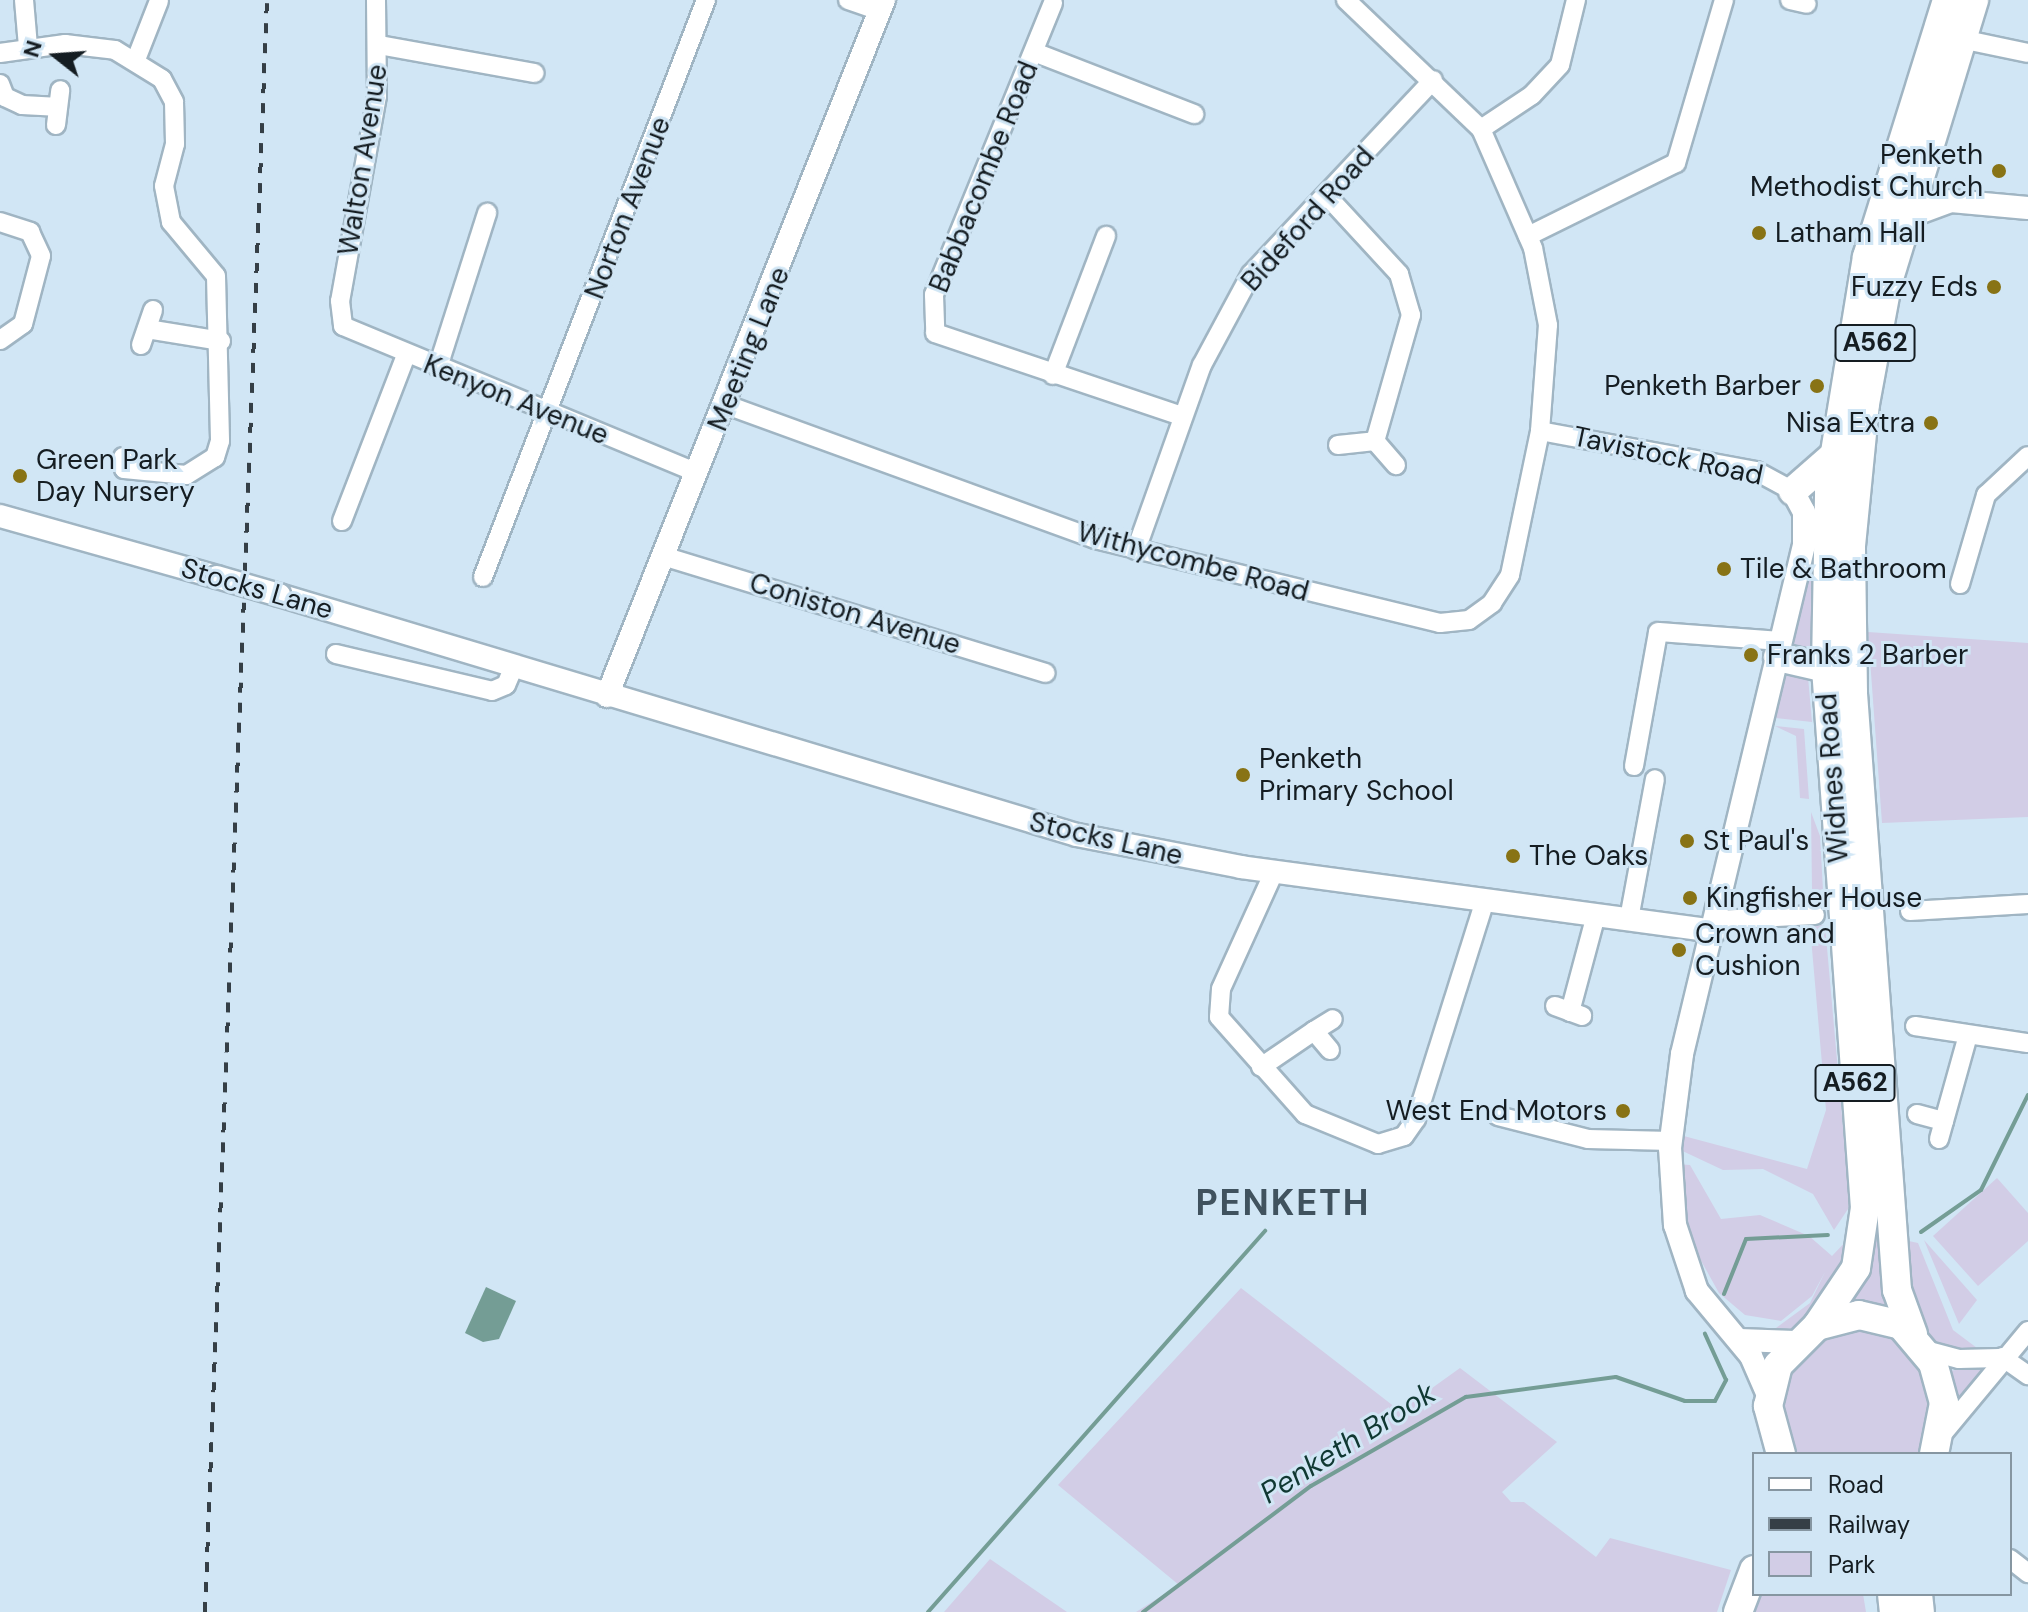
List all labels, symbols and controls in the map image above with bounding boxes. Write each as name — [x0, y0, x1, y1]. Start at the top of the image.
north arrow — [16, 16, 96, 96]
text: N — [16, 37, 49, 61]
street label: Babbacombe Road — [922, 57, 1046, 297]
street label: Walton Avenue — [331, 62, 395, 258]
street label: Norton Avenue — [578, 112, 678, 304]
place label: Penketh Methodist Church — [1750, 138, 1983, 204]
street label: Bideford Road — [1234, 140, 1382, 298]
marker: Penketh Methodist Church — [1990, 162, 2008, 180]
place label: Latham Hall — [1775, 216, 1926, 250]
marker: Latham Hall — [1750, 224, 1768, 242]
street label: Meeting Lane — [701, 262, 797, 436]
place label: Fuzzy Eds — [1851, 270, 1978, 304]
marker: Fuzzy Eds — [1985, 278, 2003, 296]
road number: A562 — [1833, 321, 1917, 365]
street label: Kenyon Avenue — [419, 348, 613, 452]
place label: Penketh Barber — [1604, 369, 1801, 403]
marker: Penketh Barber — [1808, 377, 1826, 395]
place label: Nisa Extra — [1786, 406, 1915, 440]
marker: Nisa Extra — [1922, 414, 1940, 432]
street label: Tavistock Road — [1570, 419, 1766, 493]
place label: Green Park Day Nursery — [36, 443, 195, 509]
marker: Green Park Day Nursery — [11, 467, 29, 485]
street label: Withycombe Road — [1074, 515, 1312, 609]
street label: Stocks Lane — [177, 551, 337, 627]
place label: Tile & Bathroom — [1740, 552, 1947, 586]
marker: Tile & Bathroom — [1715, 560, 1733, 578]
street label: Coniston Avenue — [745, 566, 965, 662]
place label: Franks 2 Barber — [1767, 638, 1968, 672]
marker: Franks 2 Barber — [1742, 646, 1760, 664]
street label: Widnes Road — [1810, 692, 1856, 864]
place label: Penketh Primary School — [1259, 742, 1454, 808]
marker: Penketh Primary School — [1234, 766, 1252, 784]
street label: Stocks Lane — [1026, 805, 1186, 873]
place label: St Paul's — [1703, 824, 1809, 858]
marker: St Paul's — [1678, 832, 1696, 850]
place label: The Oaks — [1529, 839, 1648, 873]
marker: The Oaks — [1504, 847, 1522, 865]
place label: Kingfisher House — [1706, 881, 1922, 915]
marker: Kingfisher House — [1681, 889, 1699, 907]
place label: Crown and Cushion — [1695, 917, 1835, 983]
marker: Crown and Cushion — [1670, 941, 1688, 959]
road number: A562 — [1813, 1061, 1897, 1105]
place label: West End Motors — [1385, 1094, 1607, 1128]
marker: West End Motors — [1614, 1102, 1632, 1120]
district label: PENKETH — [1195, 1181, 1371, 1225]
water label: Penketh Brook — [1254, 1375, 1442, 1511]
legend — [1752, 1452, 2012, 1596]
text: Road — [1828, 1469, 1884, 1500]
text: Railway — [1828, 1509, 1910, 1540]
text: Park — [1828, 1549, 1875, 1580]

